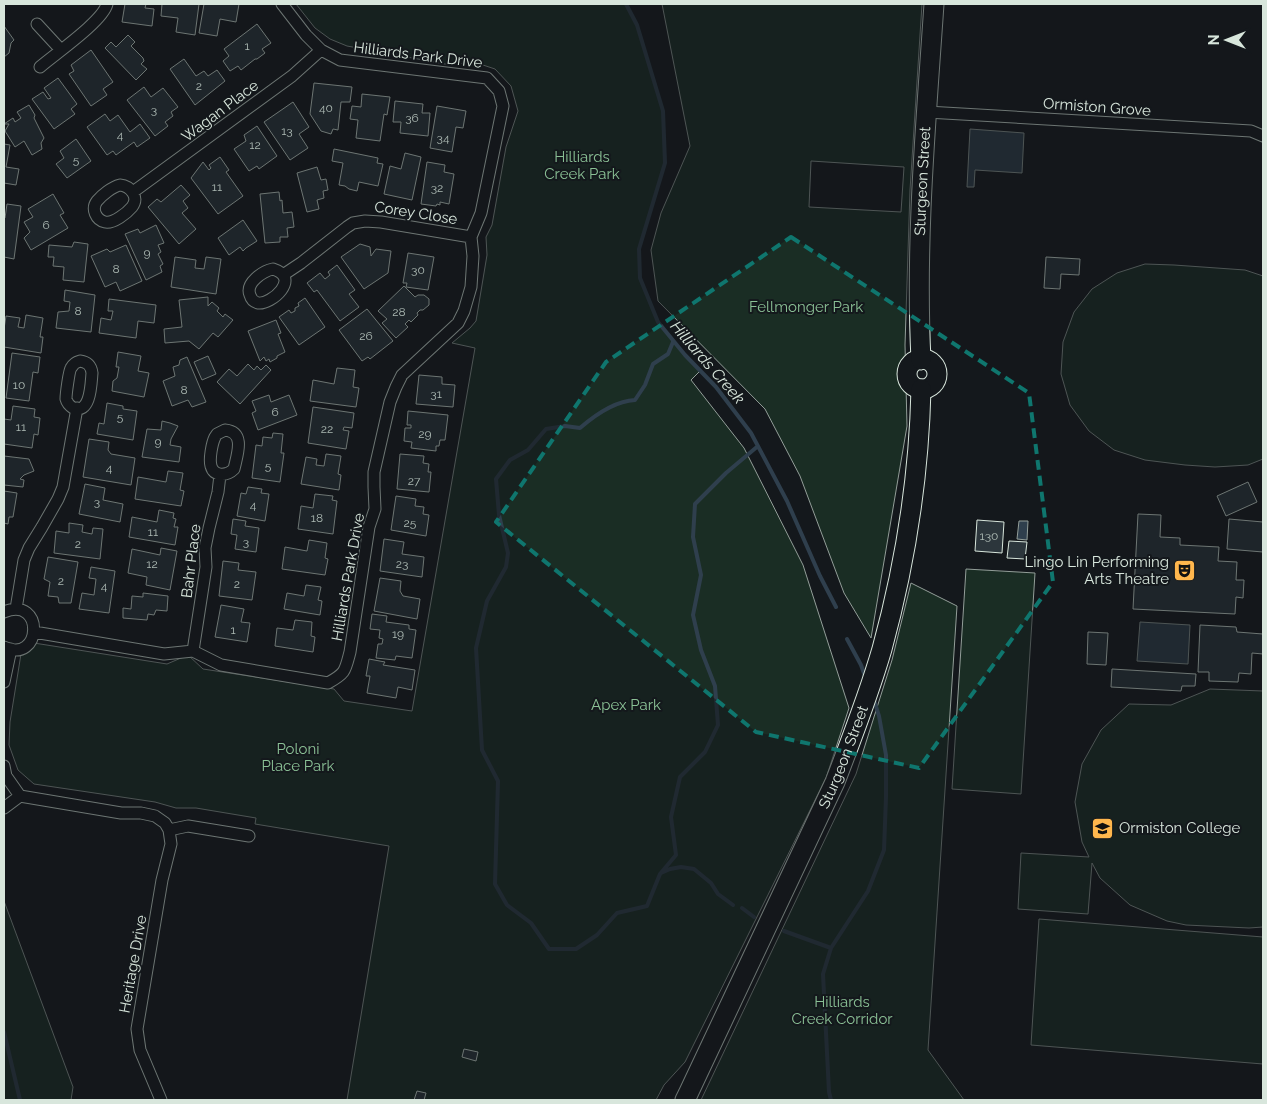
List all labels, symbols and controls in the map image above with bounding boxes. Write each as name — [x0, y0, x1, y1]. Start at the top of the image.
north arrow — [1202, 15, 1252, 65]
text: N — [1206, 35, 1222, 45]
street label: Hilliards Park Drive — [353, 38, 484, 72]
house number: 1 — [244, 39, 250, 53]
street label: Wagan Place — [178, 76, 262, 146]
house number: 2 — [196, 79, 202, 93]
street label: Ormiston Grove — [1042, 94, 1152, 120]
house number: 40 — [319, 101, 333, 115]
house number: 3 — [151, 103, 157, 117]
house number: 36 — [405, 111, 419, 125]
house number: 13 — [281, 124, 293, 138]
street label: Sturgeon Street — [911, 126, 934, 236]
house number: 4 — [117, 128, 124, 142]
house number: 34 — [437, 131, 450, 145]
house number: 12 — [249, 138, 261, 152]
park label: Hilliards Creek Park — [544, 148, 620, 183]
house number: 5 — [73, 153, 80, 167]
house number: 11 — [212, 180, 222, 194]
house number: 32 — [431, 181, 443, 195]
street label: Corey Close — [373, 198, 459, 228]
house number: 6 — [42, 218, 50, 232]
house number: 9 — [143, 246, 151, 260]
house number: 8 — [112, 262, 120, 276]
house number: 30 — [411, 263, 425, 277]
park label: Fellmonger Park — [749, 298, 863, 316]
house number: 8 — [74, 304, 82, 318]
house number: 28 — [392, 305, 406, 319]
water label: Hilliards Creek — [666, 317, 749, 408]
house number: 26 — [359, 329, 373, 343]
house number: 10 — [13, 378, 25, 392]
house number: 8 — [180, 383, 188, 397]
house number: 31 — [430, 387, 442, 401]
house number: 6 — [271, 405, 279, 419]
house number: 5 — [117, 410, 124, 424]
house number: 11 — [16, 420, 26, 434]
house number: 22 — [321, 422, 333, 436]
house number: 29 — [418, 427, 432, 441]
house number: 9 — [154, 435, 162, 449]
house number: 5 — [265, 459, 272, 473]
house number: 4 — [106, 461, 113, 475]
house number: 27 — [408, 474, 421, 488]
house number: 3 — [94, 495, 100, 509]
house number: 4 — [250, 498, 257, 512]
house number: 18 — [311, 511, 323, 525]
street label: Hilliards Park Drive — [328, 511, 368, 642]
house number: 25 — [404, 516, 417, 530]
street label: Bahr Place — [178, 523, 204, 599]
house number: 11 — [148, 525, 158, 539]
house number: 130 — [980, 529, 998, 543]
house number: 3 — [243, 535, 249, 549]
house number: 2 — [75, 537, 81, 551]
place label: Lingo Lin Performing Arts Theatre — [1024, 553, 1169, 588]
house number: 12 — [146, 557, 158, 571]
house number: 23 — [396, 557, 408, 571]
theatre icon: Lingo Lin Performing Arts Theatre — [1173, 559, 1197, 583]
house number: 2 — [58, 574, 64, 588]
house number: 2 — [234, 577, 240, 591]
house number: 4 — [101, 579, 108, 593]
house number: 1 — [230, 623, 236, 637]
house number: 19 — [392, 627, 404, 641]
park label: Apex Park — [591, 696, 661, 714]
street label: Sturgeon Street — [815, 703, 872, 811]
park label: Poloni Place Park — [261, 740, 335, 775]
school or university icon: Ormiston College — [1091, 816, 1115, 840]
place label: Ormiston College — [1119, 819, 1241, 837]
street label: Heritage Drive — [116, 913, 151, 1014]
park label: Hilliards Creek Corridor — [791, 993, 893, 1028]

